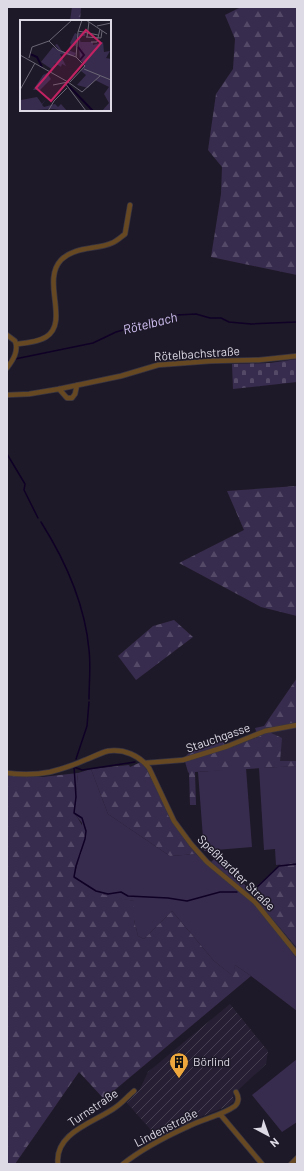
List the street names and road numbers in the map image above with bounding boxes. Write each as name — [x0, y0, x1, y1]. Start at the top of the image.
street label: Rötelbachstraße — [153, 343, 240, 363]
street label: Stauchgasse — [184, 720, 252, 755]
street label: Speßhardter Straße — [195, 832, 278, 913]
street label: Turnstraße — [65, 1085, 120, 1129]
street label: Lindenstraße — [131, 1105, 200, 1149]

